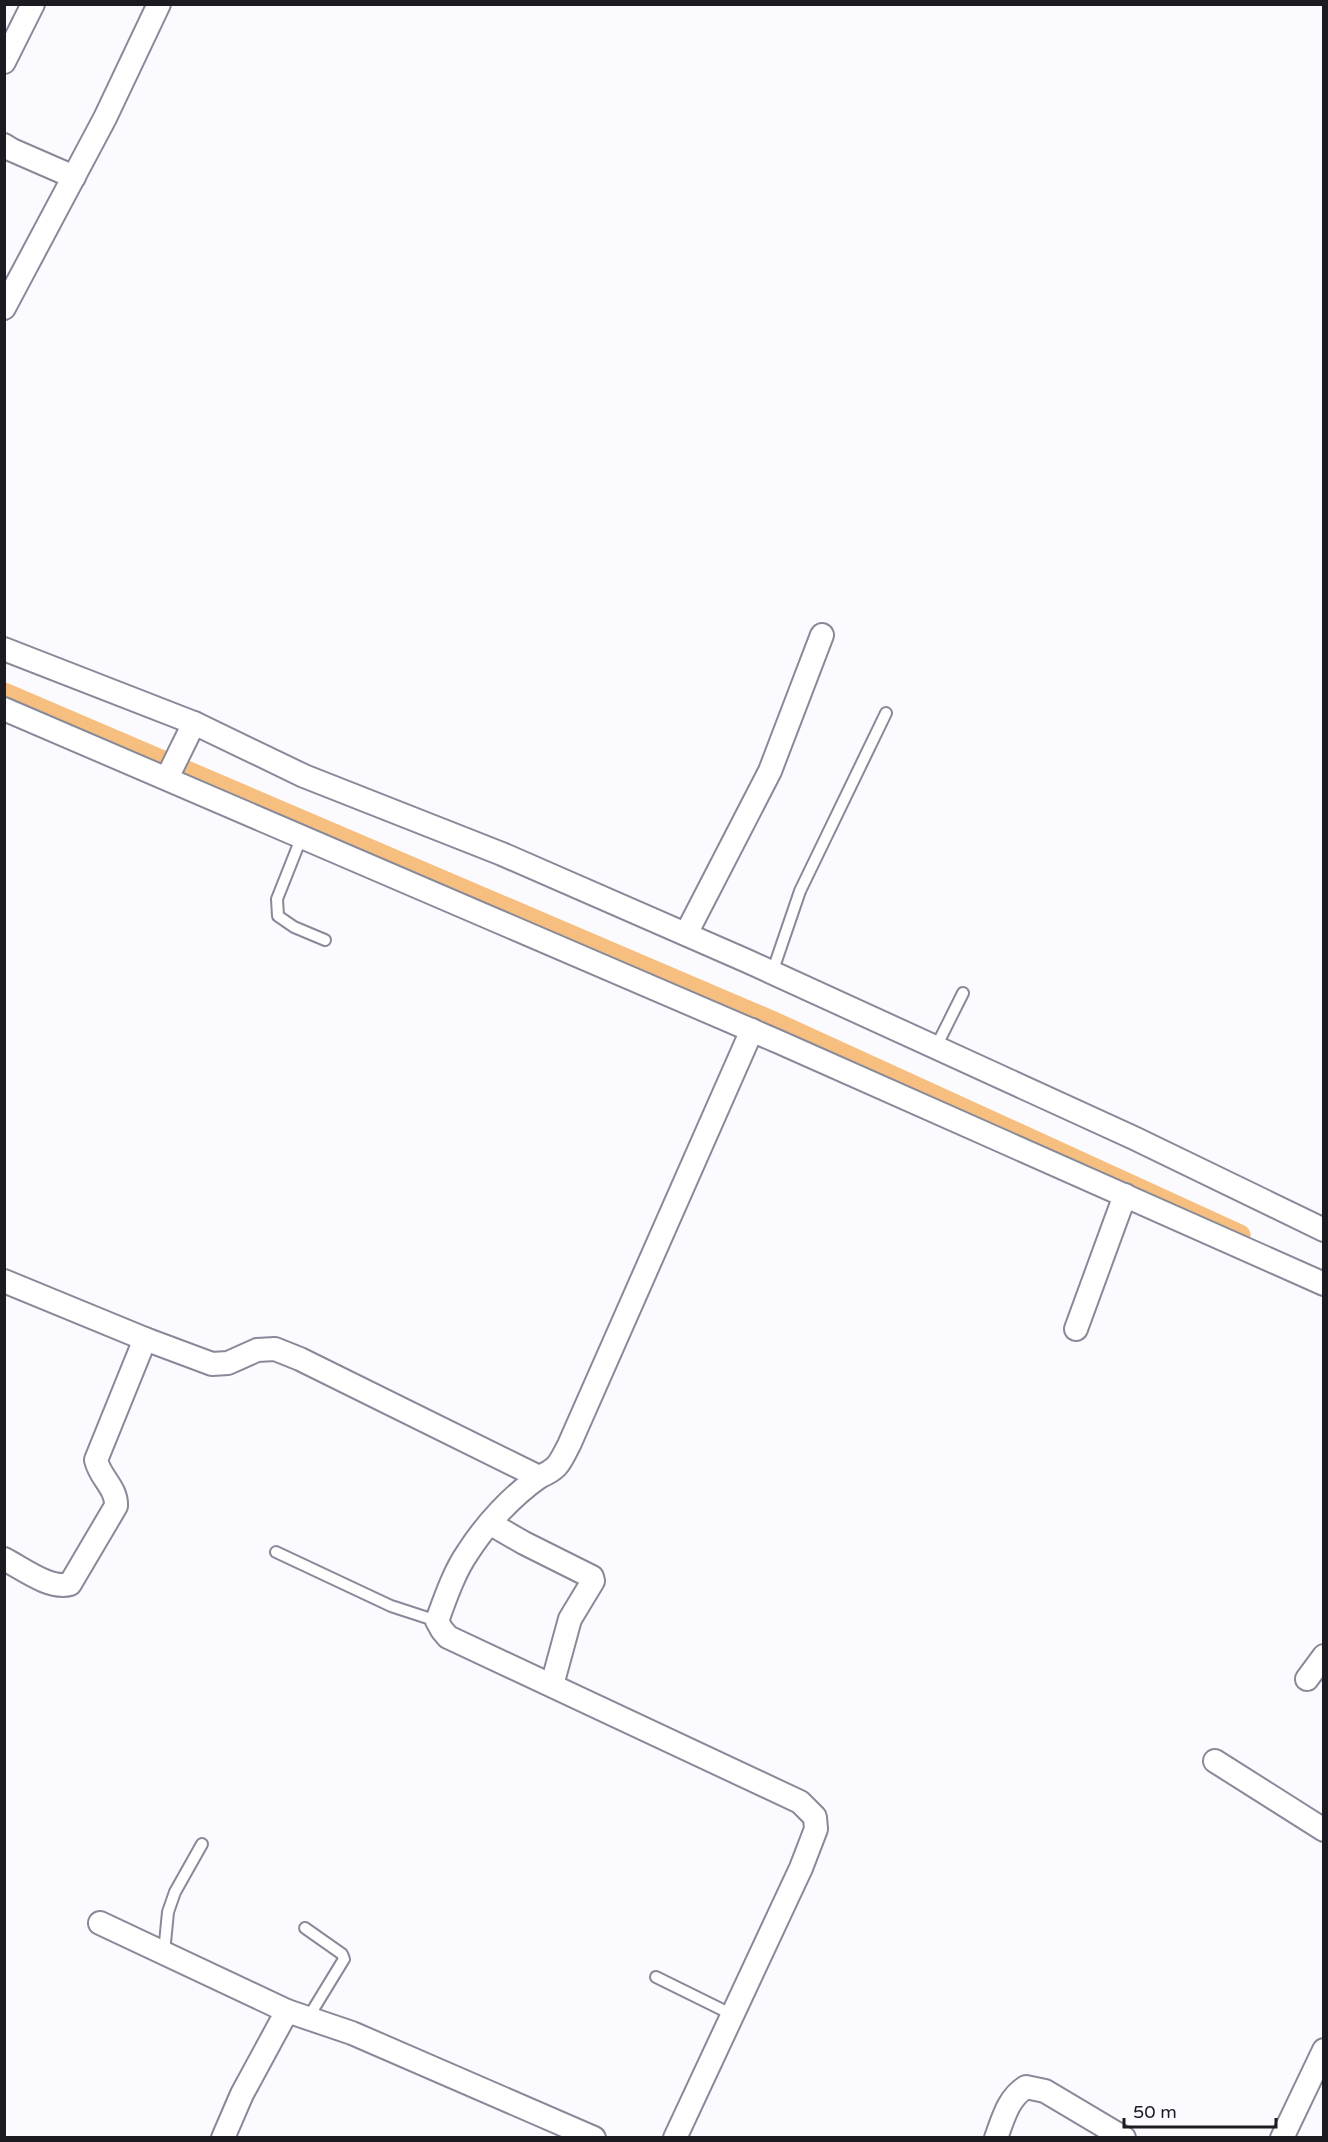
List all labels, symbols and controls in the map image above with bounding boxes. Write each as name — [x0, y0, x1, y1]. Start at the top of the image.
scale bar — [1124, 2091, 1276, 2129]
text: 50 m — [1133, 2101, 1177, 2123]

